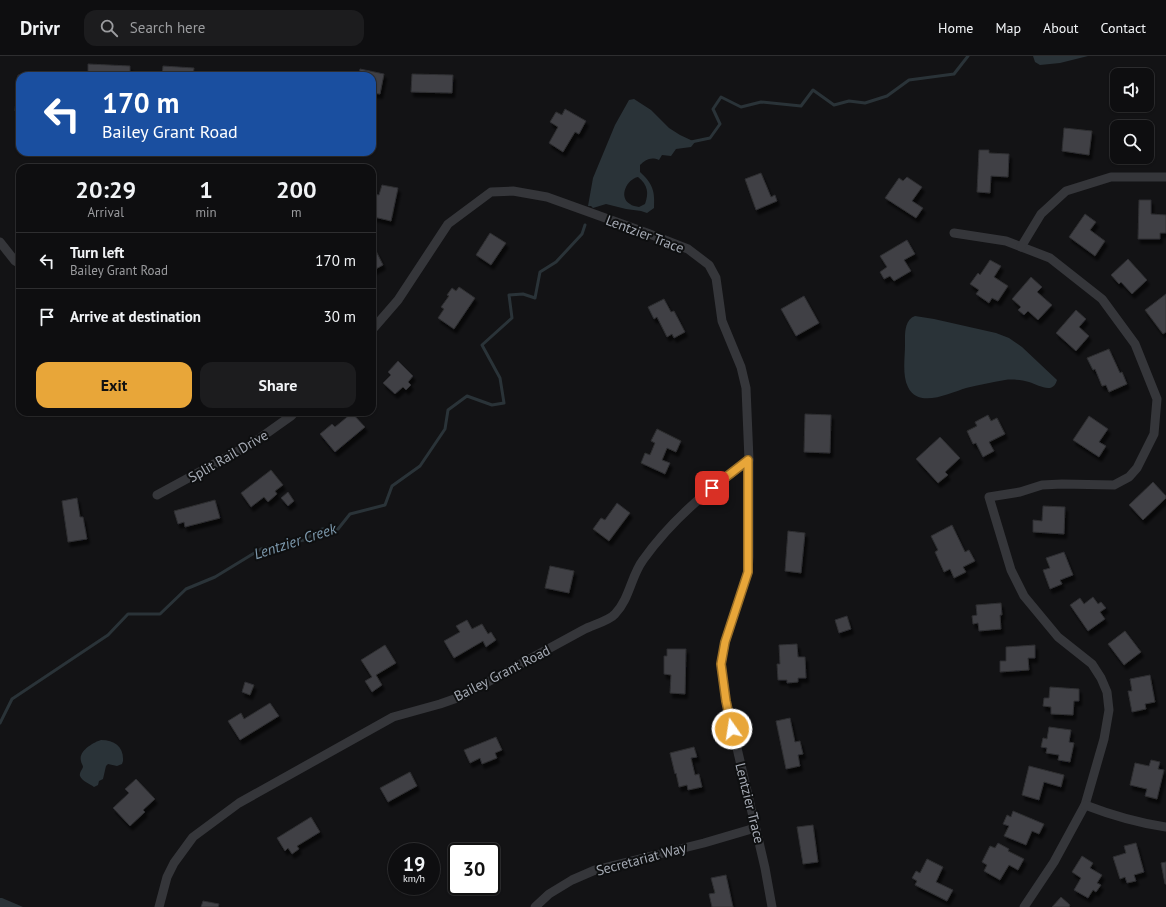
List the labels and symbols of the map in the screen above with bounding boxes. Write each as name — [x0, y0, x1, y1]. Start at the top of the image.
street label: Lentzier Trace — [603, 211, 687, 257]
street label: Split Rail Drive — [185, 426, 271, 486]
pin — [695, 471, 729, 505]
water label: Lentzier Creek — [251, 518, 340, 563]
street label: Bailey Grant Road — [451, 641, 553, 705]
position arrow — [711, 708, 753, 750]
street label: Lentzier Trace — [731, 761, 769, 845]
street label: Secretariat Way — [594, 838, 688, 880]
speed limit sign: 30 — [448, 843, 500, 895]

